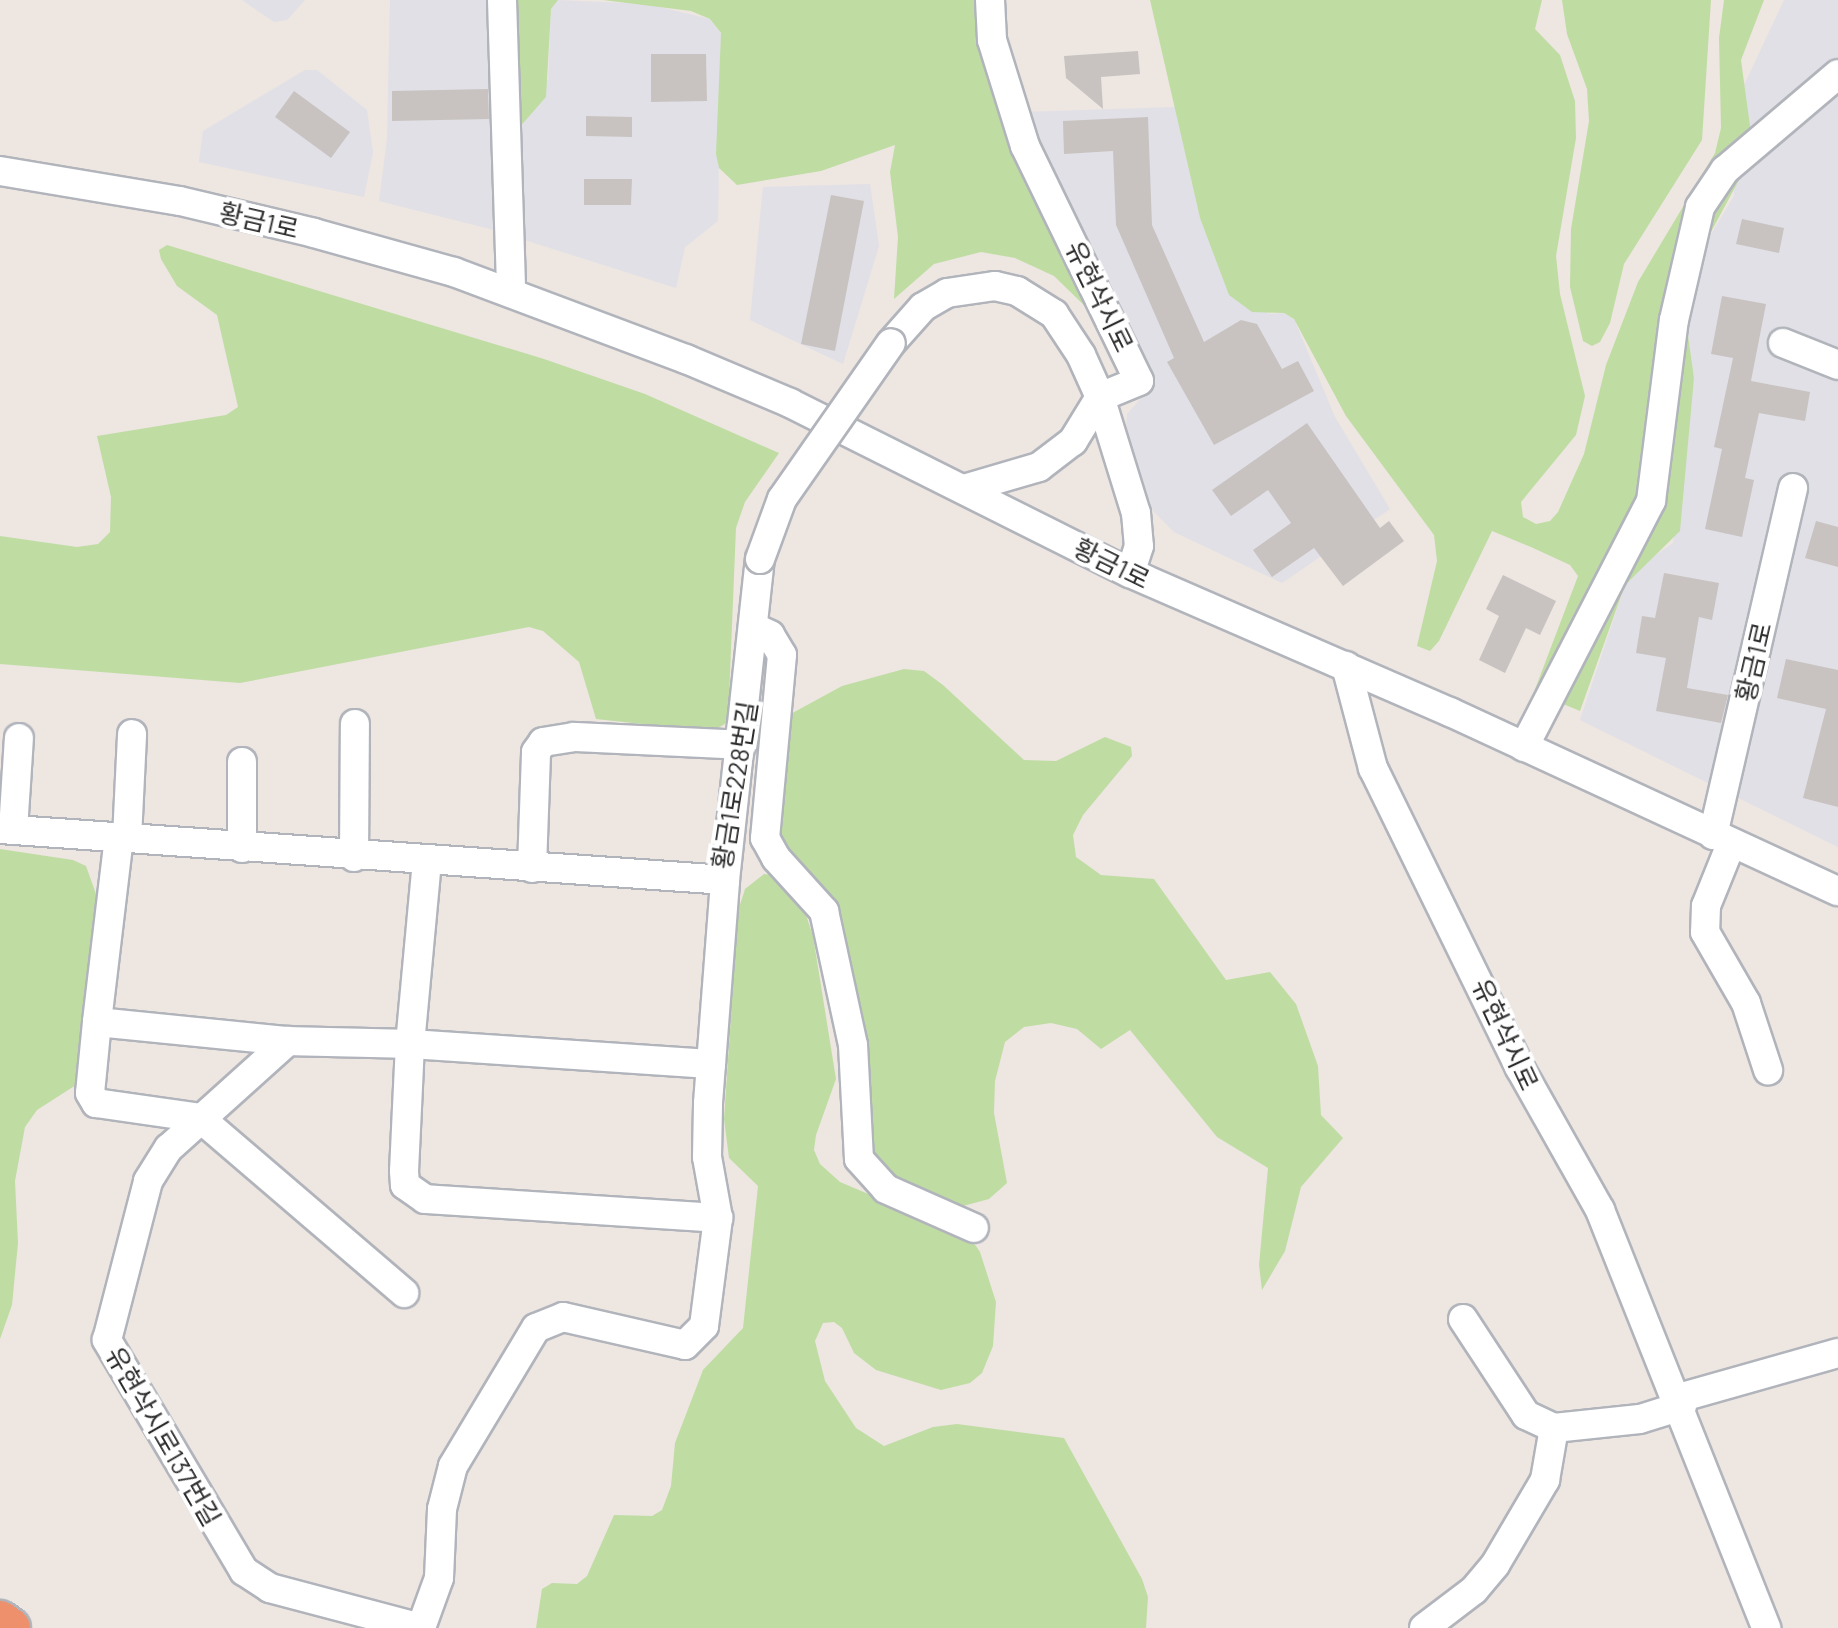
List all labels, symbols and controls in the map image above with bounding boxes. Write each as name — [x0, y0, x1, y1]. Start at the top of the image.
street label: 황금1로 — [216, 196, 302, 244]
street label: 유현삭시로 — [1060, 235, 1140, 357]
street label: 황금1로 — [1069, 531, 1155, 595]
street label: 황금1로 — [1729, 619, 1777, 705]
street label: 황금1로228번길 — [705, 699, 763, 871]
street label: 유현삭시로 — [1467, 973, 1545, 1095]
street label: 유현삭시로137번길 — [100, 1341, 228, 1531]

